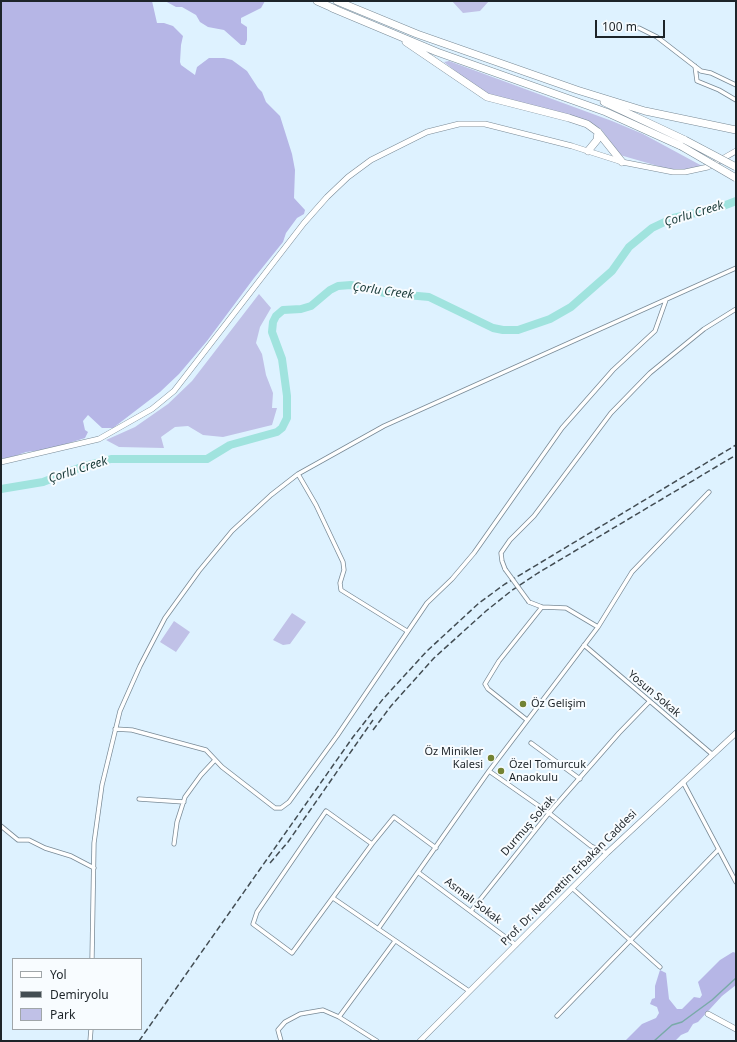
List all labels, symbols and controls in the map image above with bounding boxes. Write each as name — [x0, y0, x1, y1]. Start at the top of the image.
scale bar — [597, 12, 667, 38]
text: 100 m — [602, 18, 637, 35]
water label: Çorlu Creek — [663, 198, 725, 230]
water label: Çorlu Creek — [352, 280, 414, 302]
water label: Çorlu Creek — [47, 454, 109, 486]
street label: Yosun Sokak — [625, 668, 683, 720]
place label: Öz Gelişim — [531, 697, 586, 711]
marker: Öz Gelişim — [518, 699, 528, 709]
place label: Öz Minikler Kalesi — [424, 745, 483, 771]
marker: Öz Minikler Kalesi — [486, 753, 496, 763]
place label: Özel Tomurcuk Anaokulu — [509, 758, 586, 784]
marker: Özel Tomurcuk Anaokulu — [496, 766, 506, 776]
street label: Durmuş Sokak — [498, 793, 558, 859]
street label: Prof. Dr. Necmettin Erbakan Caddesi — [498, 807, 640, 949]
street label: Asmalı Sokak — [442, 875, 504, 927]
legend — [12, 958, 142, 1030]
text: Yol — [50, 966, 67, 983]
text: Demiryolu — [50, 986, 109, 1003]
text: Park — [50, 1006, 75, 1023]

